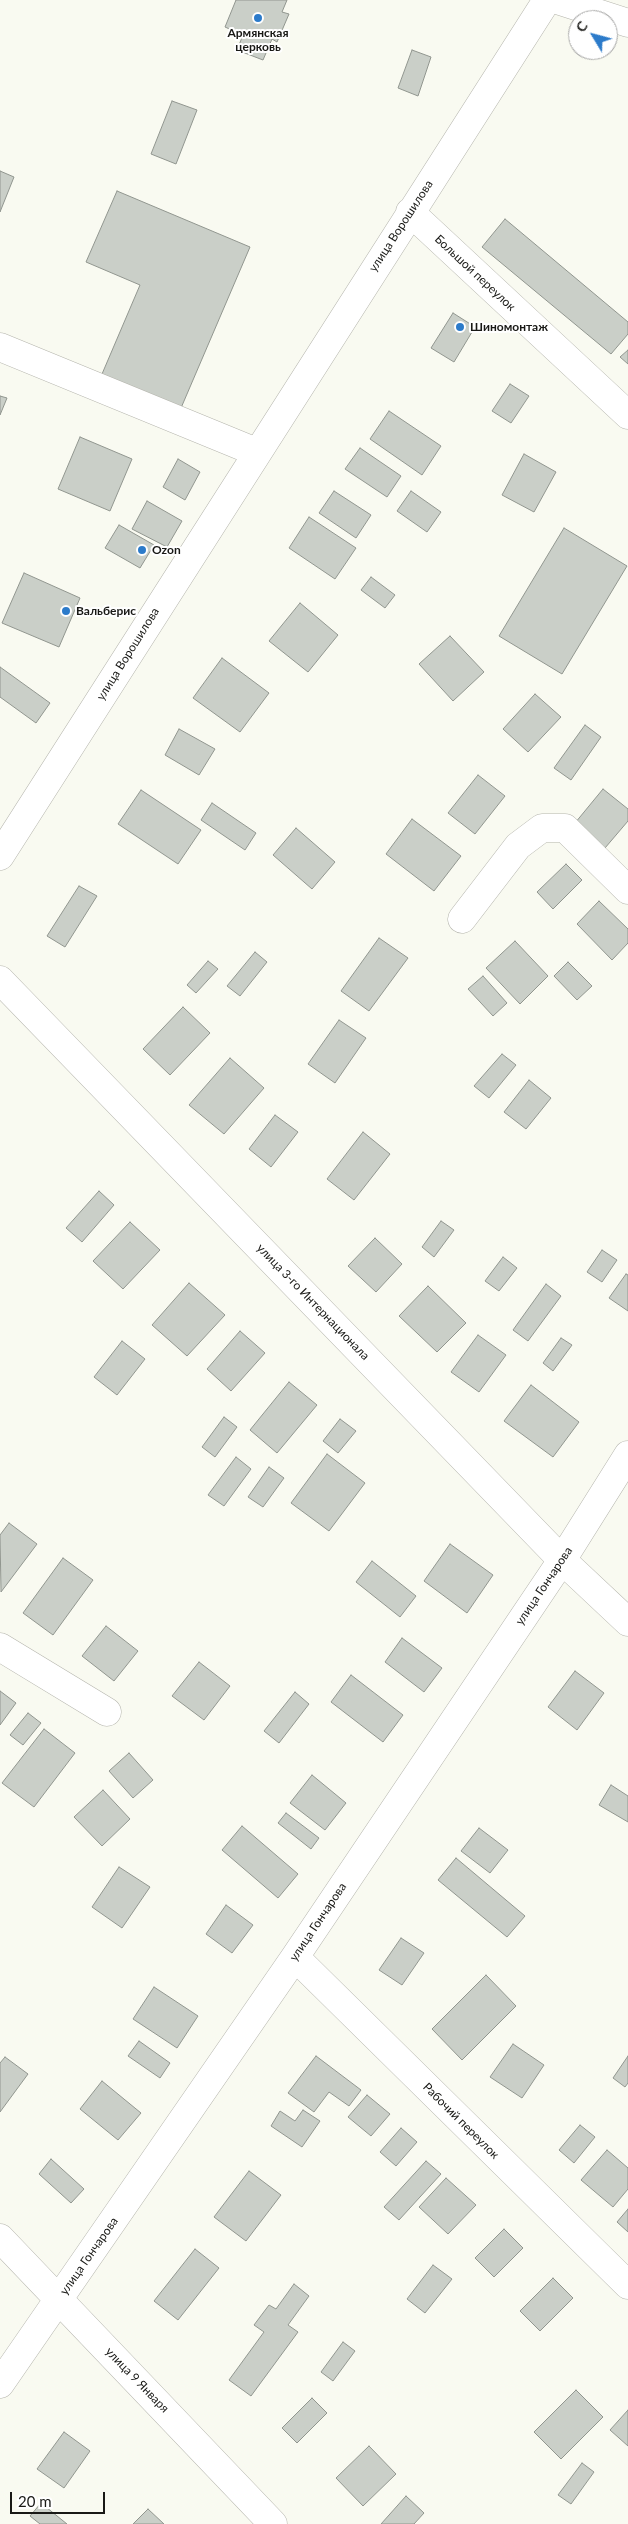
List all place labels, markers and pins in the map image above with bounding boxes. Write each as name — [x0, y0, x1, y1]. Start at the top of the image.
marker: Армянская церковь — [252, 12, 264, 24]
place label: Армянская церковь — [227, 26, 289, 54]
place label: Шиномонтаж — [470, 320, 548, 334]
marker: Шиномонтаж — [454, 321, 466, 333]
place label: Ozon — [152, 543, 181, 557]
marker: Ozon — [136, 544, 148, 556]
place label: Вальберис — [76, 604, 136, 618]
marker: Вальберис — [60, 605, 72, 617]

